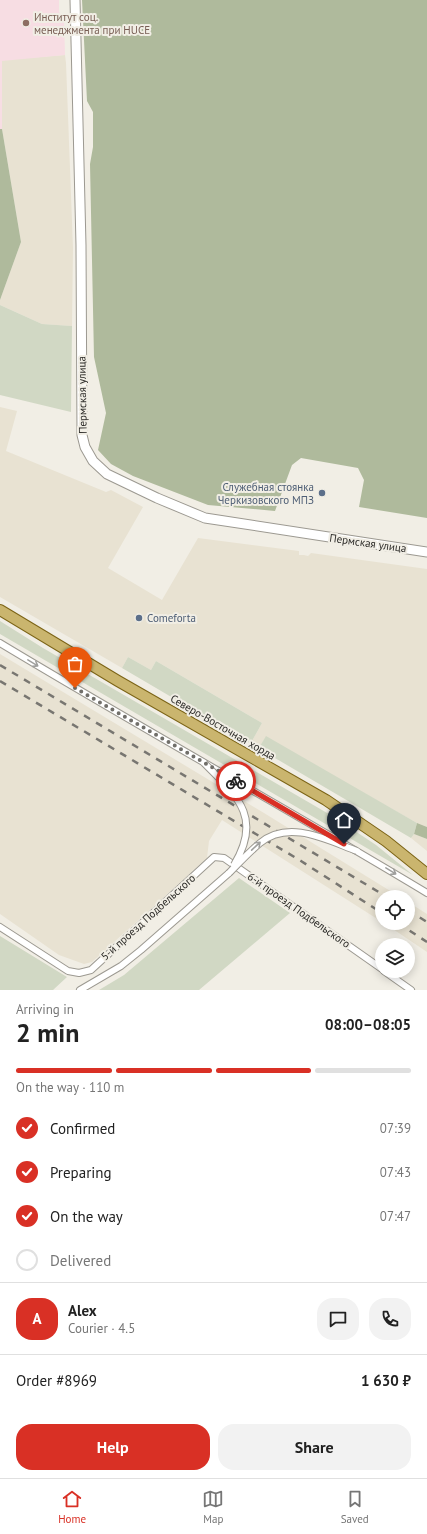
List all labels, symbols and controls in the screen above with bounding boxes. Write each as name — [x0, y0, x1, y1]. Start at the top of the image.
place label: Институт соц. менеджмента при HUCE — [34, 10, 150, 37]
marker: Институт соц. менеджмента при HUCE — [21, 18, 31, 28]
street label: Пермская улица — [74, 356, 90, 434]
place label: Служебная стоянка Черкизовского МПЗ — [218, 480, 314, 507]
marker: Служебная стоянка Черкизовского МПЗ — [317, 488, 327, 498]
street label: Пермская улица — [329, 531, 407, 555]
place label: Comeforta — [147, 611, 196, 625]
marker: Comeforta — [134, 613, 144, 623]
pin — [58, 647, 92, 688]
icon: bag — [64, 653, 86, 675]
one-way arrow — [27, 659, 38, 667]
street label: Северо-Восточная хорда — [168, 691, 278, 763]
courier — [216, 761, 256, 801]
icon: bike — [225, 770, 247, 792]
pin — [327, 803, 361, 844]
icon: home — [333, 809, 355, 831]
one-way arrow — [251, 842, 261, 851]
one-way arrow — [385, 867, 396, 875]
street label: 6-й проезд Подбельского — [245, 869, 353, 951]
street label: 5-й проезд Подбельского — [98, 871, 198, 963]
map controls — [375, 890, 415, 978]
button: locate — [375, 890, 415, 930]
button: layers — [375, 938, 415, 978]
text: Arriving in — [16, 1001, 74, 1018]
text: 08:00–08:05 — [325, 1015, 411, 1034]
text: 2 min — [16, 1016, 79, 1049]
text: On the way · 110 m — [16, 1079, 124, 1096]
icon: check — [16, 1117, 38, 1139]
text: Confirmed — [50, 1119, 115, 1138]
text: 07:39 — [380, 1120, 411, 1137]
icon: check — [16, 1161, 38, 1183]
text: Preparing — [50, 1163, 112, 1182]
text: 07:43 — [380, 1164, 411, 1181]
icon: check — [16, 1205, 38, 1227]
text: On the way — [50, 1207, 123, 1226]
text: 07:47 — [380, 1208, 411, 1225]
text: Delivered — [50, 1251, 111, 1270]
button: chat — [317, 1298, 359, 1340]
button: phone — [369, 1298, 411, 1340]
text: Alex — [68, 1301, 97, 1320]
text: A — [32, 1309, 42, 1328]
text: Courier · 4.5 — [68, 1320, 135, 1337]
text: Order #8969 — [16, 1371, 97, 1390]
text: 1 630 ₽ — [361, 1371, 411, 1390]
button: Help — [16, 1424, 210, 1470]
button: Share — [218, 1424, 411, 1470]
tab: Home — [58, 1488, 86, 1526]
tab: Map — [202, 1488, 224, 1526]
tab: Saved — [341, 1488, 369, 1526]

